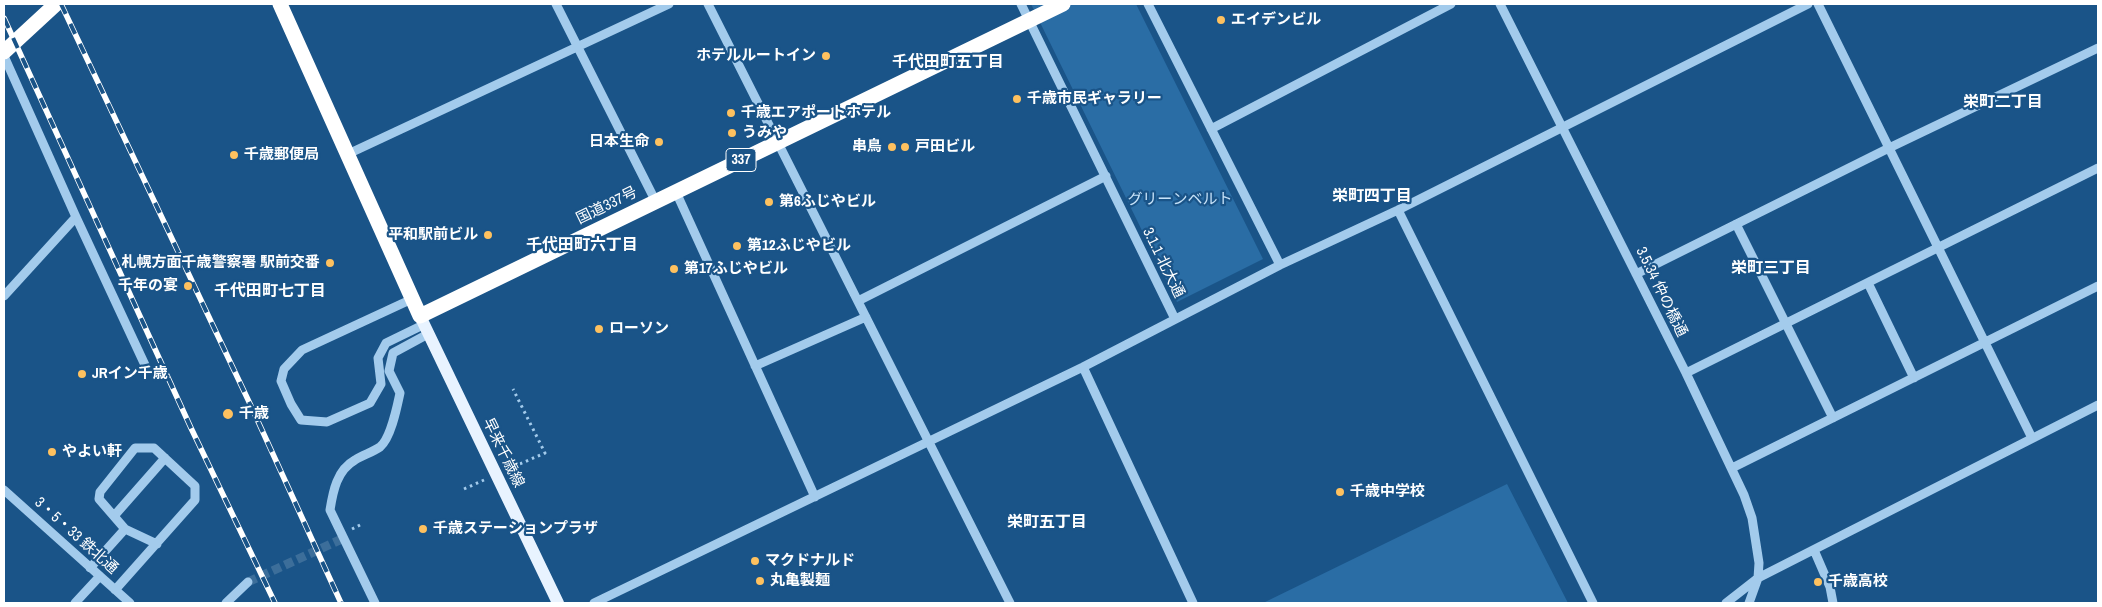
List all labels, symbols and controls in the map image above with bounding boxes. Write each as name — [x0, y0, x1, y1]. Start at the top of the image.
place label: エイデンビル — [1231, 11, 1321, 29]
marker: エイデンビル — [1215, 14, 1227, 26]
place label: ホテルルートイン — [696, 47, 816, 65]
marker: ホテルルートイン — [820, 50, 832, 62]
district label: 千代田町五丁目 — [892, 53, 1004, 73]
place label: 千歳市民ギャラリー — [1027, 90, 1162, 108]
marker: 千歳市民ギャラリー — [1011, 93, 1023, 105]
district label: 栄町二丁目 — [1963, 93, 2043, 113]
place label: 千歳エアポートホテル — [741, 104, 891, 122]
marker: 千歳エアポートホテル — [725, 107, 737, 119]
place label: うみや — [742, 124, 787, 142]
marker: うみや — [726, 127, 738, 139]
place label: 日本生命 — [589, 133, 649, 151]
marker: 日本生命 — [653, 136, 665, 148]
place label: 串鳥 — [852, 138, 882, 156]
place label: 戸田ビル — [915, 138, 975, 156]
marker: 串鳥 — [886, 141, 898, 153]
marker: 戸田ビル — [899, 141, 911, 153]
place label: 千歳郵便局 — [244, 146, 319, 164]
road number: 337 — [726, 148, 756, 172]
marker: 千歳郵便局 — [228, 149, 240, 161]
street label: 国道337号 — [574, 184, 640, 228]
district label: 栄町四丁目 — [1332, 187, 1412, 207]
park label: グリーンベルト — [1128, 191, 1232, 209]
place label: 第6ふじやビル — [779, 193, 876, 211]
marker: 第6ふじやビル — [763, 196, 775, 208]
street label: 3.1.1 北大通 — [1138, 225, 1188, 301]
place label: 平和駅前ビル — [388, 226, 478, 244]
marker: 平和駅前ビル — [482, 229, 494, 241]
district label: 千代田町六丁目 — [526, 236, 638, 256]
place label: 第12ふじやビル — [747, 237, 851, 255]
marker: 第12ふじやビル — [731, 240, 743, 252]
street label: 3.5.34 仲の橋通 — [1632, 244, 1690, 340]
place label: 札幌方面千歳警察署 駅前交番 — [122, 254, 320, 272]
marker: 札幌方面千歳警察署 駅前交番 — [324, 257, 336, 269]
district label: 栄町三丁目 — [1731, 259, 1811, 279]
place label: 第17ふじやビル — [684, 260, 788, 278]
marker: 第17ふじやビル — [668, 263, 680, 275]
place label: 千年の宴 — [118, 277, 178, 295]
marker: 千年の宴 — [182, 280, 194, 292]
district label: 千代田町七丁目 — [214, 282, 326, 302]
place label: ローソン — [609, 320, 669, 338]
marker: ローソン — [593, 323, 605, 335]
place label: JRイン千歳 — [92, 365, 168, 383]
marker: JRイン千歳 — [76, 368, 88, 380]
place label: 千歳 — [239, 405, 269, 423]
marker: 千歳 — [221, 407, 235, 421]
street label: 早来千歳線 — [478, 415, 528, 491]
place label: やよい軒 — [62, 443, 122, 461]
marker: やよい軒 — [46, 446, 58, 458]
place label: 千歳中学校 — [1350, 483, 1425, 501]
marker: 千歳中学校 — [1334, 486, 1346, 498]
street label: 3・5・33 鉄北通 — [31, 494, 121, 578]
district label: 栄町五丁目 — [1007, 513, 1087, 533]
place label: 千歳ステーションプラザ — [433, 520, 598, 538]
marker: 千歳ステーションプラザ — [417, 523, 429, 535]
place label: マクドナルド — [765, 552, 855, 570]
marker: マクドナルド — [749, 555, 761, 567]
place label: 丸亀製麺 — [770, 572, 830, 590]
place label: 千歳高校 — [1828, 573, 1888, 591]
marker: 丸亀製麺 — [754, 575, 766, 587]
marker: 千歳高校 — [1812, 576, 1824, 588]

